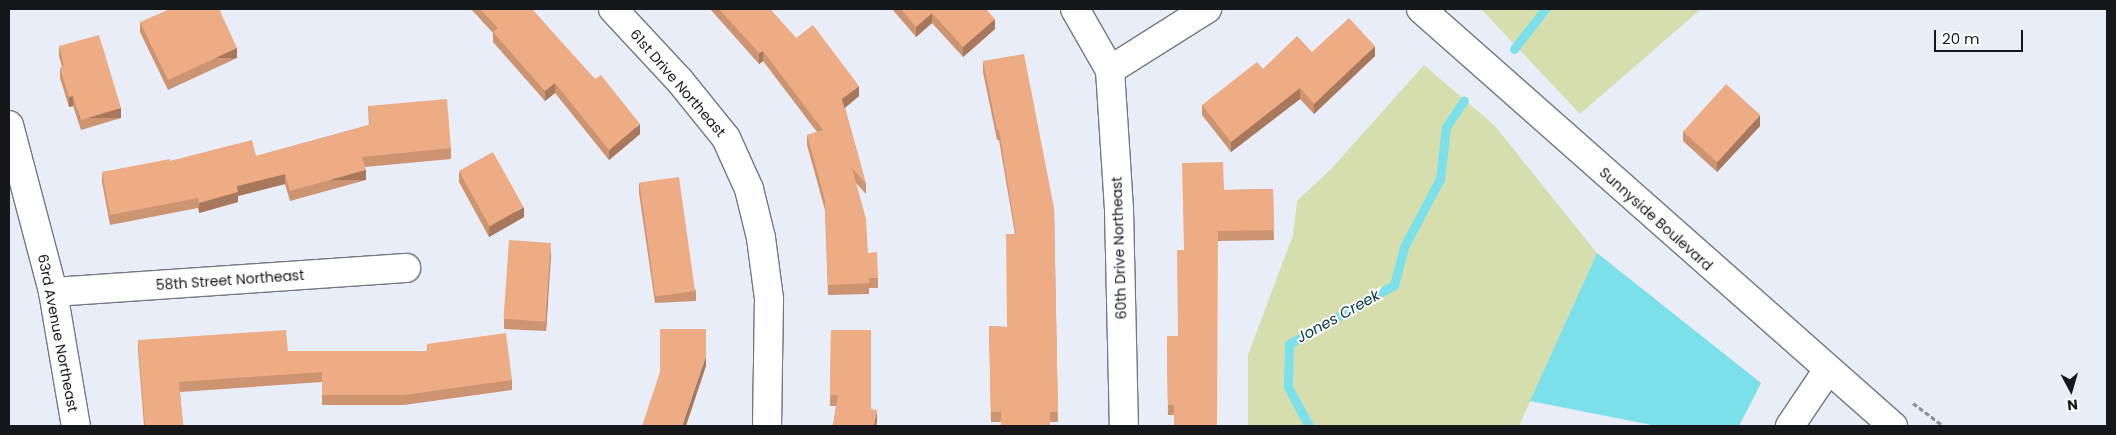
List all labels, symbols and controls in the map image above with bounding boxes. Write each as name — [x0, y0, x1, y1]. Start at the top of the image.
scale bar — [1936, 20, 2025, 52]
street label: 61st Drive Northeast — [627, 26, 729, 140]
text: 20 m — [1942, 28, 1980, 49]
street label: Sunnyside Boulevard — [1596, 164, 1716, 274]
street label: 60th Drive Northeast — [1108, 176, 1130, 320]
street label: 63rd Avenue Northeast — [34, 253, 82, 413]
street label: 58th Street Northeast — [155, 266, 305, 294]
water label: Jones Creek — [1293, 286, 1383, 346]
north arrow — [2046, 365, 2096, 415]
text: N — [2066, 394, 2079, 415]

